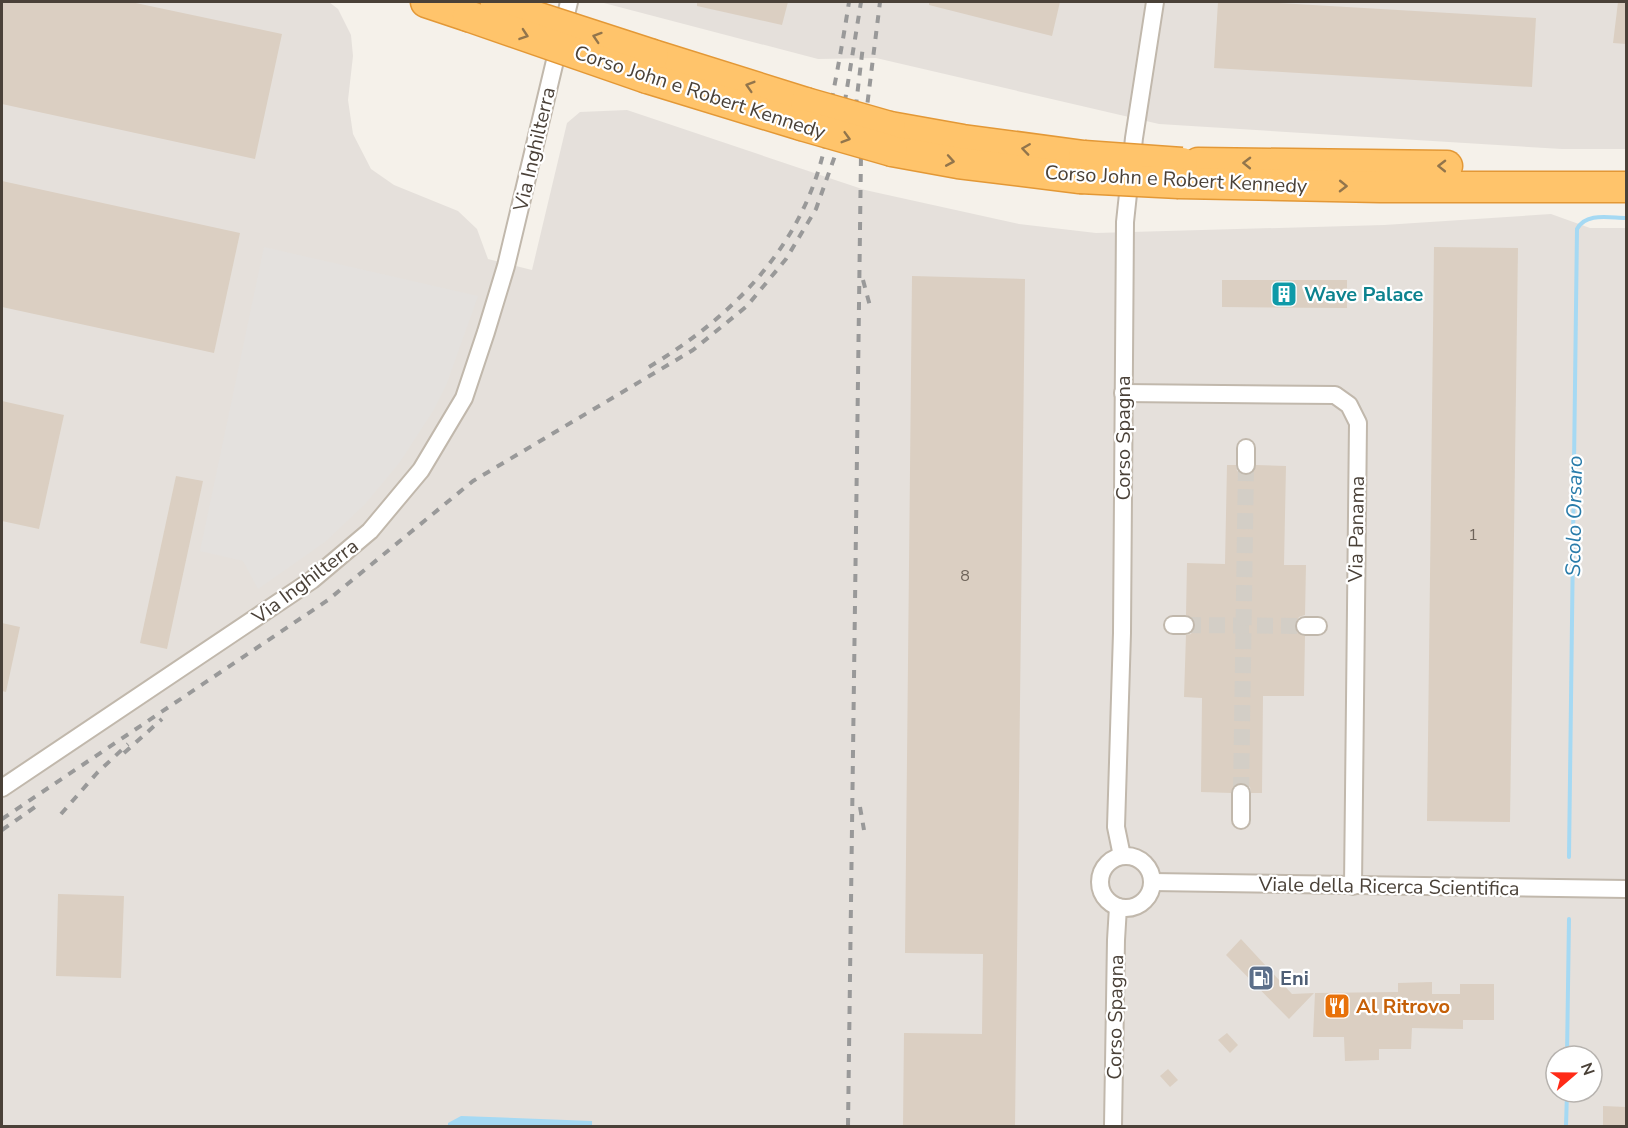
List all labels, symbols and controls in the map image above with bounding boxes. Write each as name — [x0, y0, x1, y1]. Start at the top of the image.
one-way arrow — [518, 28, 529, 41]
one-way arrow — [592, 32, 603, 44]
street label: Corso John e Robert Kennedy — [571, 39, 830, 146]
one-way arrow — [745, 81, 756, 93]
street label: Via Inghilterra — [507, 84, 562, 215]
one-way arrow — [841, 131, 851, 144]
one-way arrow — [1021, 143, 1030, 155]
one-way arrow — [945, 154, 955, 167]
one-way arrow — [1243, 157, 1252, 170]
street label: Corso John e Robert Kennedy — [1044, 159, 1309, 200]
one-way arrow — [1438, 160, 1447, 172]
one-way arrow — [1338, 180, 1347, 192]
building icon: Wave Palace — [1269, 279, 1299, 309]
place label: Wave Palace — [1304, 281, 1424, 308]
street label: Corso Spagna — [1110, 375, 1137, 501]
water label: Scolo Orsaro — [1559, 455, 1589, 577]
street label: Via Panama — [1342, 475, 1371, 584]
house number: 1 — [1468, 524, 1478, 546]
street label: Via Inghilterra — [246, 533, 364, 631]
house number: 8 — [960, 565, 970, 587]
street label: Viale della Ricerca Scientifica — [1257, 871, 1520, 902]
street label: Corso Spagna — [1101, 954, 1130, 1080]
fuel station icon: Eni — [1246, 963, 1276, 993]
place label: Eni — [1280, 965, 1309, 992]
restaurant icon: Al Ritrovo — [1322, 991, 1352, 1021]
place label: Al Ritrovo — [1356, 993, 1450, 1020]
north arrow — [1544, 1044, 1604, 1104]
text: N — [1575, 1060, 1600, 1079]

